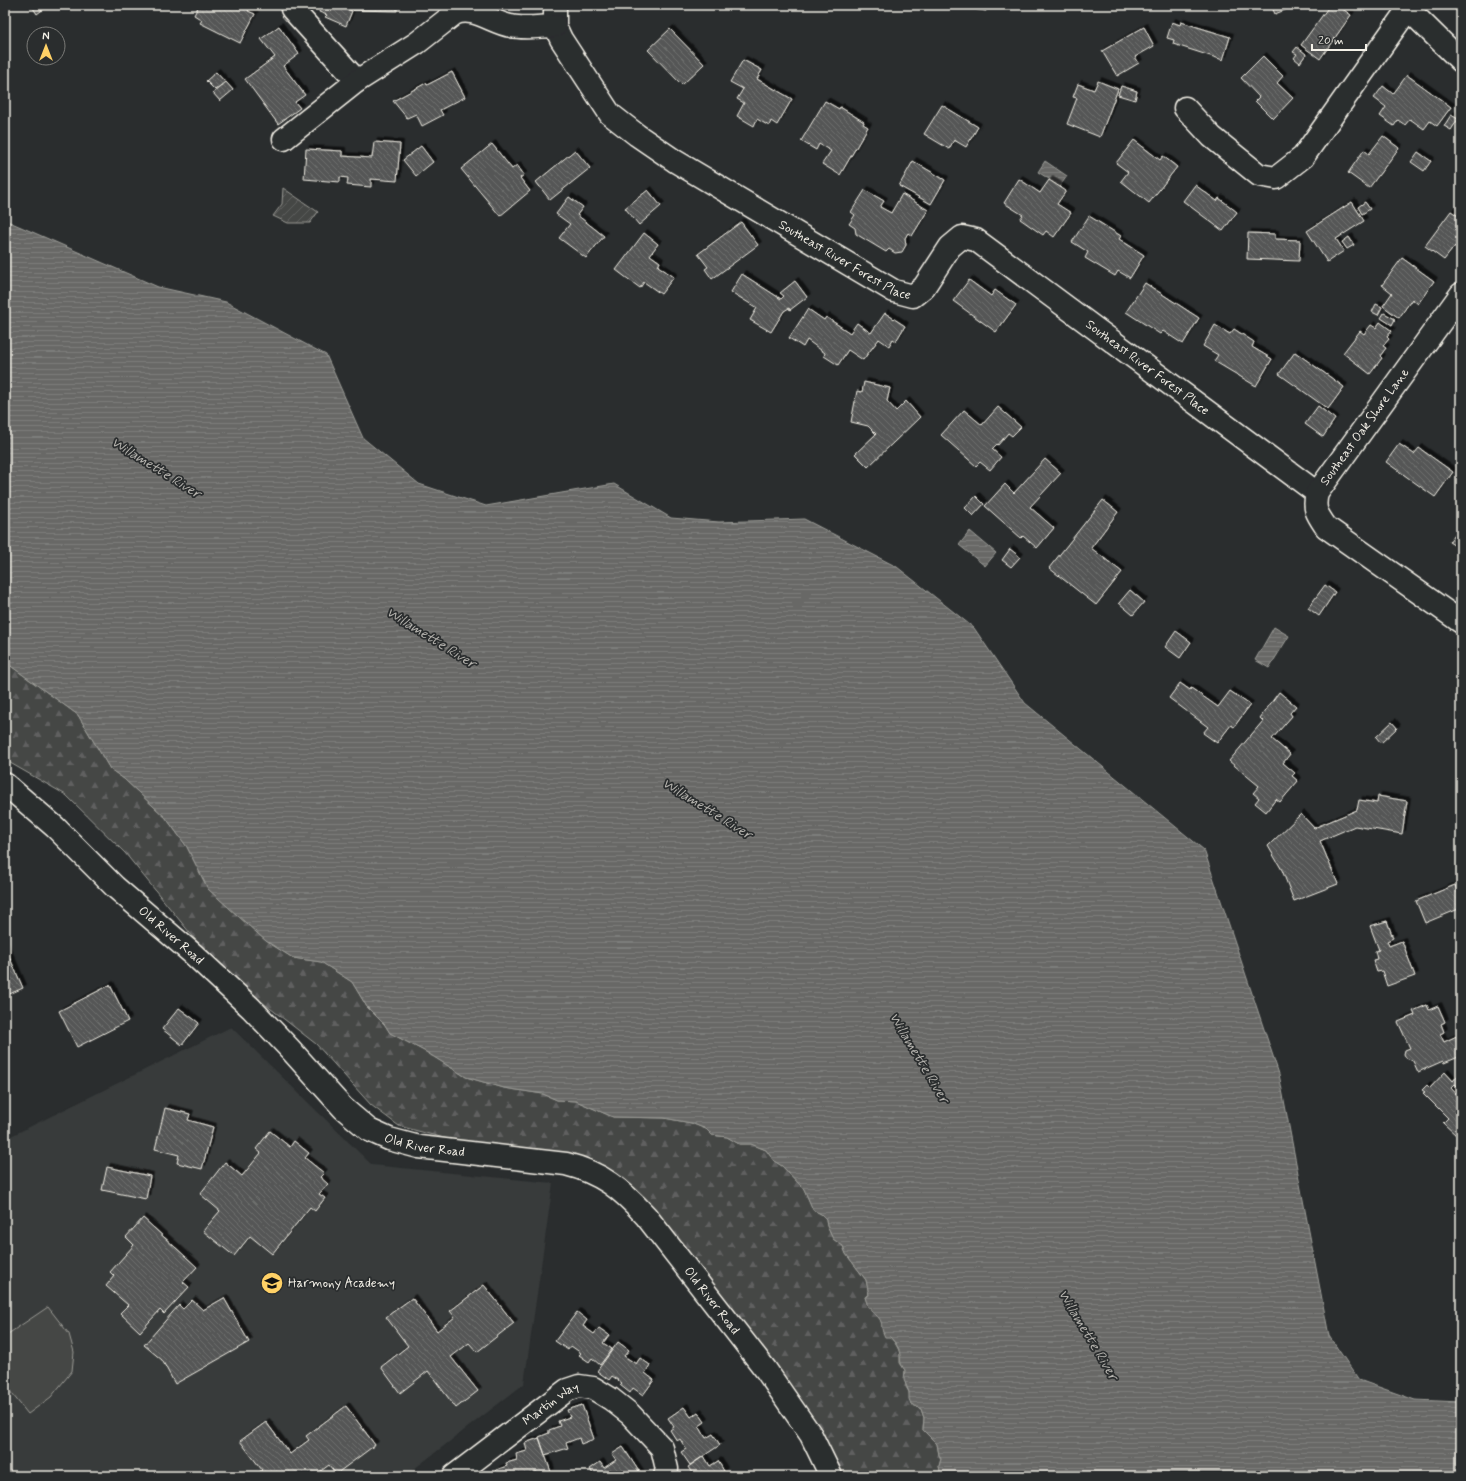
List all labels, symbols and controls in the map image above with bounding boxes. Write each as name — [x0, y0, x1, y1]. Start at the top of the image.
north arrow — [26, 26, 66, 66]
scale bar — [1312, 26, 1366, 52]
text: N — [42, 30, 50, 44]
text: 20 m — [1318, 33, 1344, 49]
street label: Southeast River Forest Place — [775, 216, 913, 304]
street label: Southeast River Forest Place — [1082, 316, 1213, 419]
street label: Southeast Oak Shore Lane — [1317, 365, 1413, 489]
water label: Willamette River — [108, 433, 206, 504]
water label: Willamette River — [383, 603, 481, 674]
water label: Willamette River — [659, 774, 757, 845]
street label: Old River Road — [135, 902, 208, 968]
water label: Willamette River — [885, 1009, 954, 1109]
street label: Old River Road — [381, 1129, 466, 1161]
street label: Old River Road — [680, 1263, 744, 1338]
school or university icon: Harmony Academy — [259, 1270, 285, 1296]
place label: Harmony Academy — [288, 1275, 395, 1292]
water label: Willamette River — [1054, 1286, 1123, 1386]
street label: Martin Way — [519, 1378, 581, 1429]

